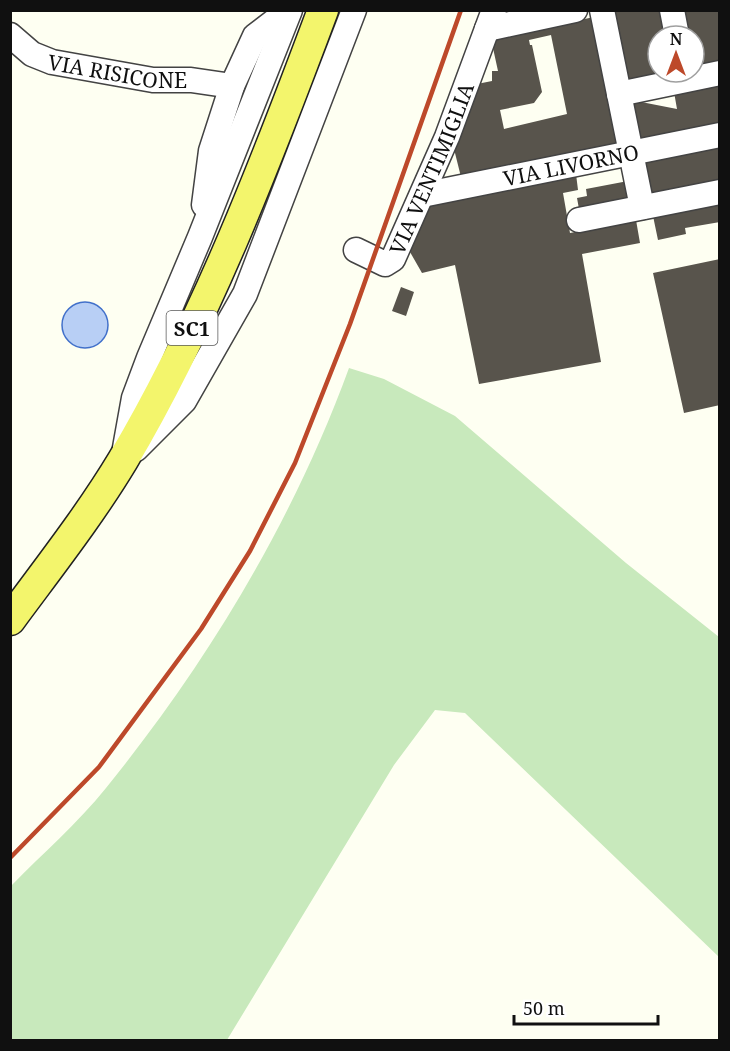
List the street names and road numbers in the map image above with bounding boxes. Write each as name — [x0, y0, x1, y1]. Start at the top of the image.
street label: VIA RISICONE — [46, 48, 187, 95]
street label: VIA VENTIMIGLIA — [383, 78, 480, 259]
street label: VIA LIVORNO — [501, 138, 641, 192]
road number: SC1 — [166, 311, 218, 345]

